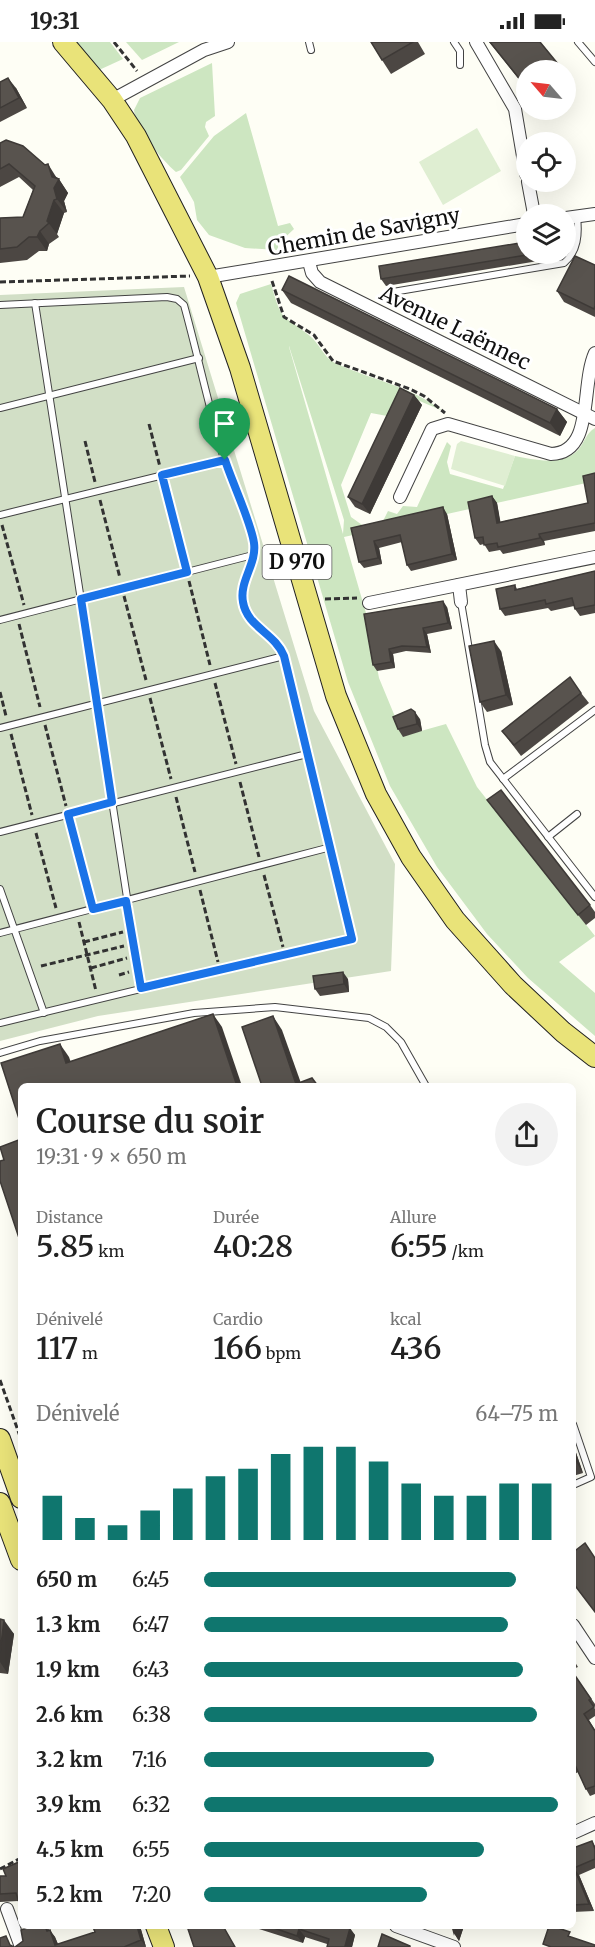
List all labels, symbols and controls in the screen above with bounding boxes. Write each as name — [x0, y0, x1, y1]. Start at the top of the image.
text: 19:31 — [30, 7, 80, 35]
north arrow — [516, 60, 576, 120]
map controls — [516, 60, 576, 264]
button: locate — [516, 132, 576, 192]
street label: Chemin de Savigny — [266, 201, 463, 262]
button: layers — [516, 204, 576, 264]
street label: Avenue Laënnec — [375, 279, 535, 376]
pin — [199, 398, 250, 460]
icon: arrive — [208, 407, 241, 440]
road number: D 970 — [262, 545, 332, 579]
text: Course du soir — [36, 1101, 264, 1142]
button: share — [495, 1103, 558, 1166]
text: 19:31 · 9 × 650 m — [36, 1144, 187, 1169]
text: Distance — [36, 1207, 103, 1227]
text: Durée — [213, 1207, 259, 1227]
text: Allure — [390, 1207, 436, 1227]
text: 5.85 — [36, 1227, 95, 1265]
text: 40:28 — [213, 1227, 293, 1265]
text: 6:55 — [390, 1227, 448, 1265]
text: km — [95, 1241, 124, 1261]
text: /km — [448, 1241, 484, 1261]
text: Dénivelé — [36, 1309, 103, 1329]
text: Cardio — [213, 1309, 263, 1329]
text: kcal — [390, 1309, 421, 1329]
text: 117 — [36, 1329, 78, 1367]
text: 166 — [213, 1329, 262, 1367]
text: 436 — [390, 1329, 441, 1367]
text: m — [78, 1343, 98, 1363]
text: bpm — [262, 1343, 301, 1363]
text: Dénivelé — [36, 1401, 120, 1426]
text: 64–75 m — [475, 1401, 558, 1426]
text: 650 m — [36, 1567, 97, 1592]
text: 6:45 — [132, 1567, 170, 1592]
text: 1.3 km — [36, 1612, 100, 1637]
text: 6:47 — [132, 1612, 169, 1637]
text: 1.9 km — [36, 1657, 100, 1682]
text: 6:43 — [132, 1657, 169, 1682]
text: 2.6 km — [36, 1702, 103, 1727]
text: 6:38 — [132, 1702, 171, 1727]
text: 3.2 km — [36, 1747, 103, 1772]
text: 7:16 — [132, 1747, 167, 1772]
text: 3.9 km — [36, 1792, 101, 1817]
text: 6:32 — [132, 1792, 170, 1817]
text: 4.5 km — [36, 1837, 104, 1862]
text: 6:55 — [132, 1837, 170, 1862]
text: 5.2 km — [36, 1882, 103, 1907]
text: 7:20 — [132, 1882, 171, 1907]

